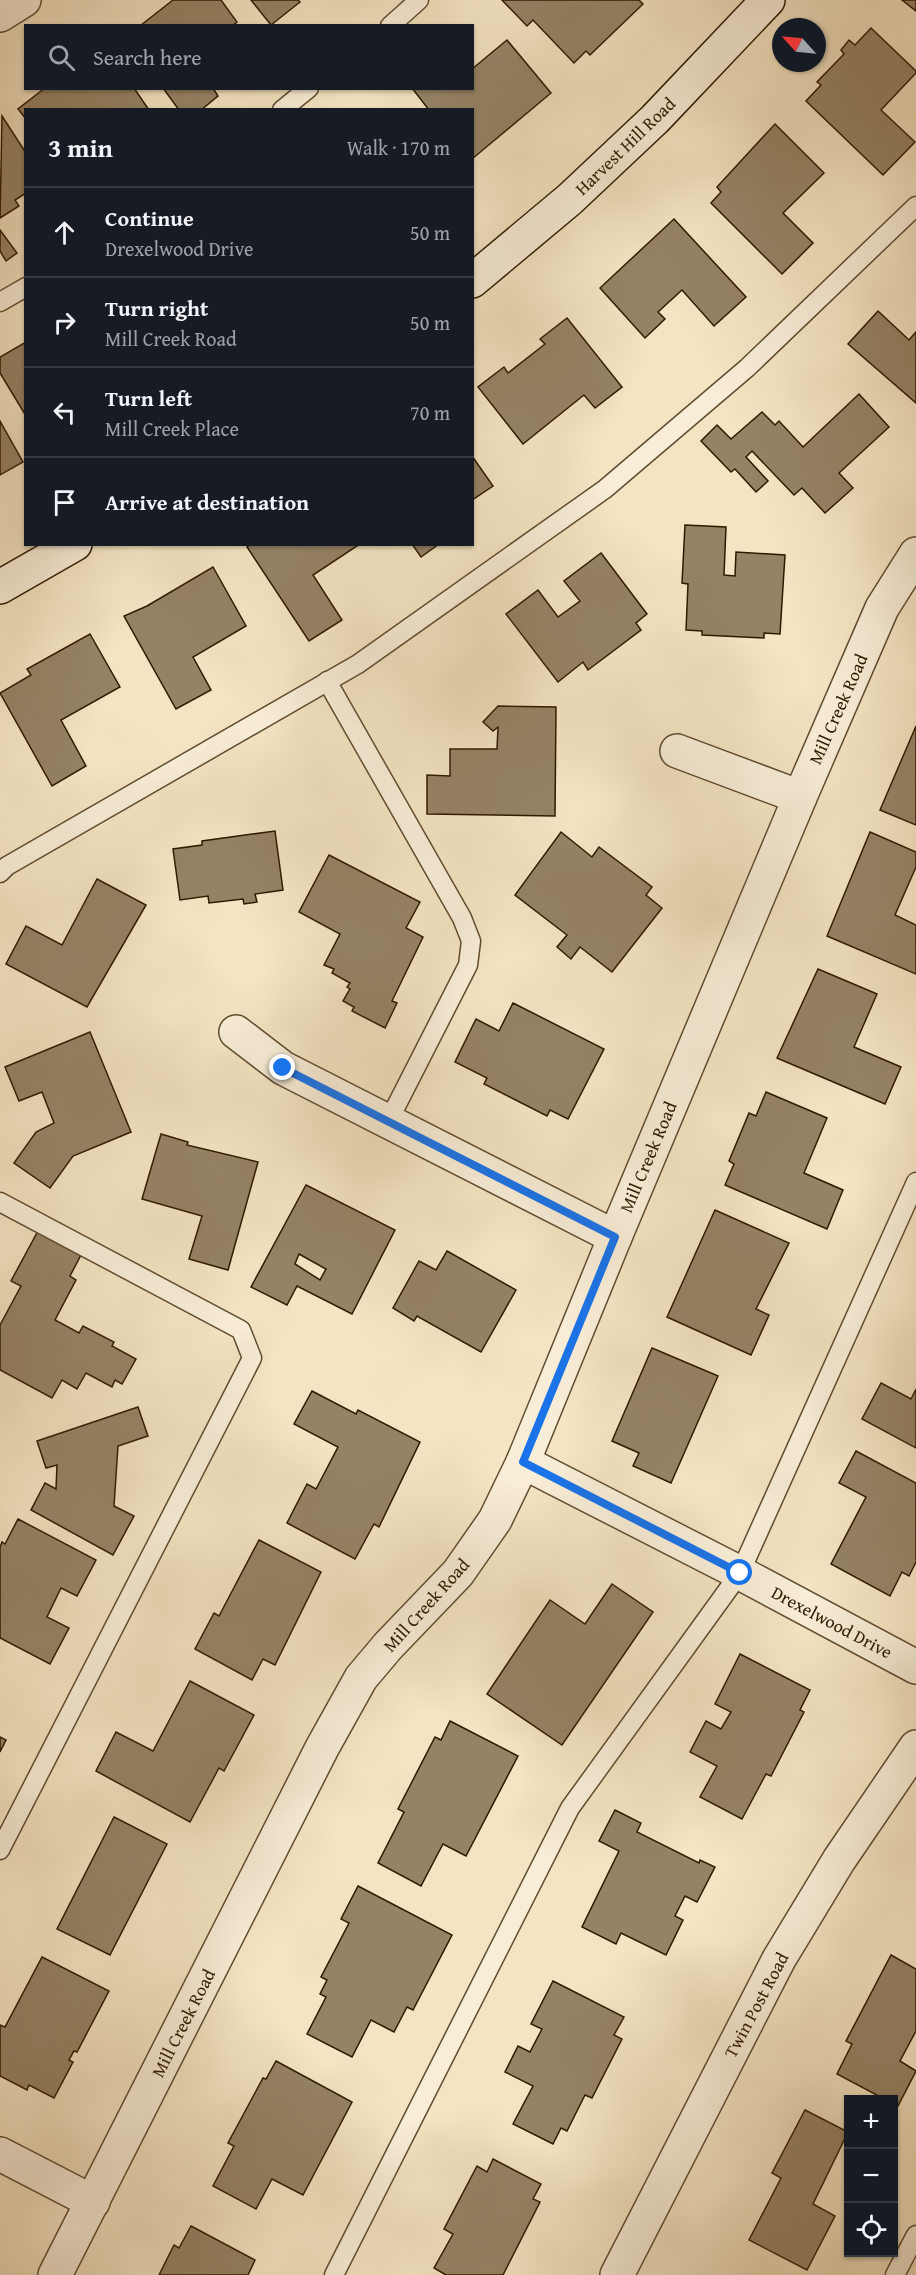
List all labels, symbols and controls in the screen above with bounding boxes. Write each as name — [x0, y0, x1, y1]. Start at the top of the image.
north arrow — [772, 18, 826, 72]
search box — [24, 24, 474, 90]
icon: search — [45, 41, 78, 74]
text: Search here — [93, 41, 202, 73]
street label: Harvest Hill Road — [568, 91, 682, 201]
text: 3 min — [48, 128, 113, 167]
text: Walk · 170 m — [347, 133, 450, 162]
text: Continue — [105, 202, 194, 234]
icon: ahead — [48, 216, 81, 249]
text: 50 m — [410, 218, 450, 247]
text: Drexelwood Drive — [105, 234, 253, 263]
text: Turn right — [105, 292, 208, 324]
icon: right — [48, 306, 81, 339]
text: 50 m — [410, 308, 450, 337]
text: Mill Creek Road — [105, 324, 237, 353]
text: Turn left — [105, 382, 192, 414]
icon: left — [48, 396, 81, 429]
text: 70 m — [410, 398, 450, 427]
text: Mill Creek Place — [105, 414, 239, 443]
icon: arrive — [48, 486, 81, 519]
text: Arrive at destination — [105, 486, 309, 518]
street label: Mill Creek Road — [802, 649, 875, 769]
route end — [269, 1054, 295, 1080]
street label: Mill Creek Road — [612, 1097, 684, 1217]
street label: Mill Creek Road — [376, 1552, 476, 1658]
route start — [726, 1559, 752, 1585]
street label: Drexelwood Drive — [767, 1579, 897, 1665]
street label: Twin Post Road — [717, 1947, 795, 2063]
street label: Mill Creek Road — [144, 1964, 222, 2082]
map controls — [844, 2095, 898, 2257]
button: + — [844, 2095, 898, 2149]
button: − — [844, 2149, 898, 2203]
button: locate — [844, 2203, 898, 2257]

